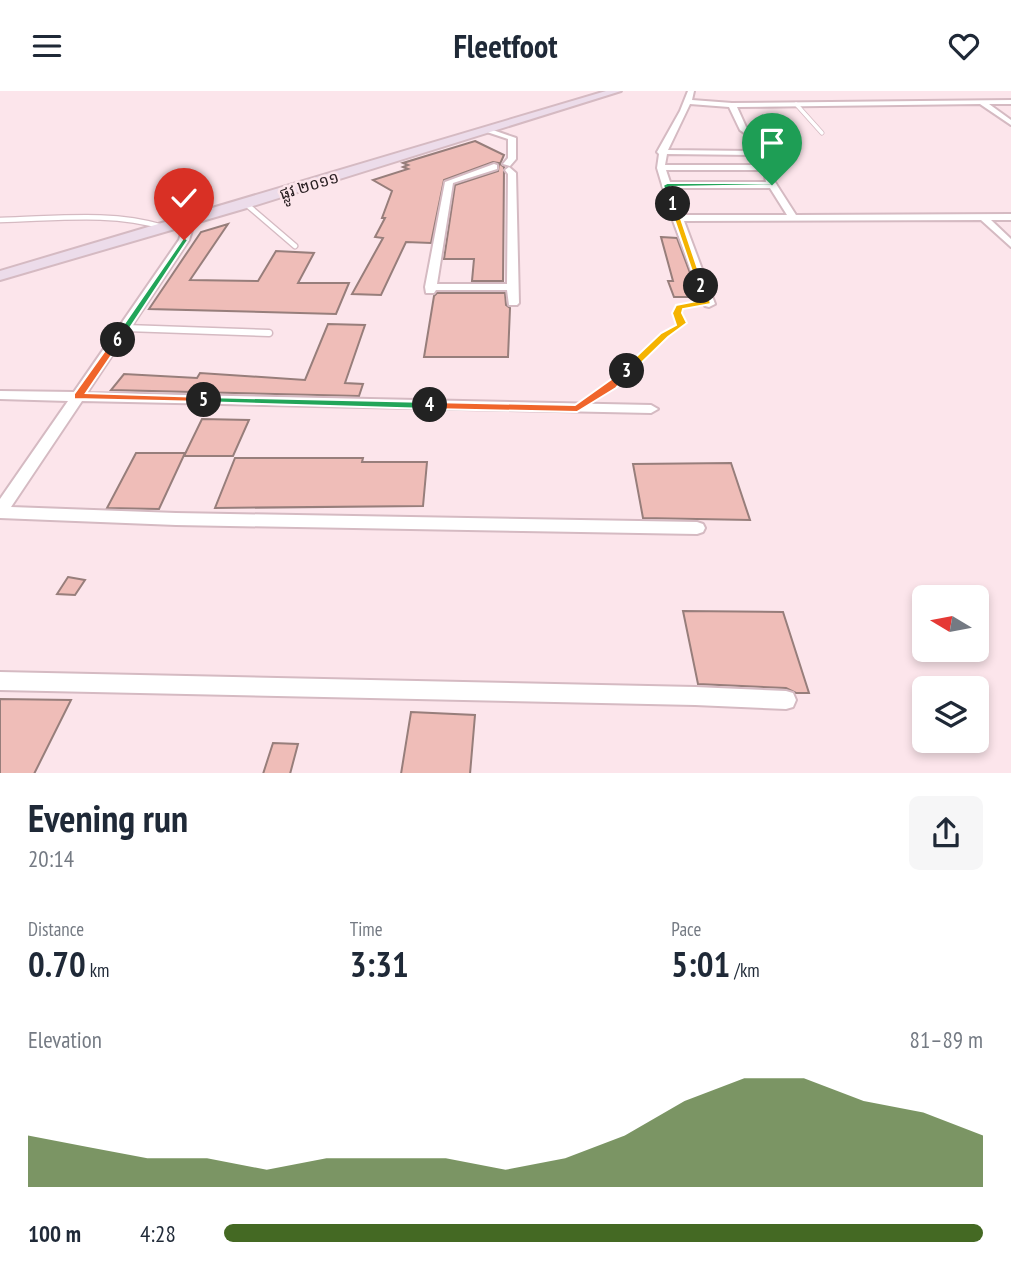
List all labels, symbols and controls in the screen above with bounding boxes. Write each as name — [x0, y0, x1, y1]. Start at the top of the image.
text: Fleetfoot — [453, 25, 558, 67]
icon: menu — [28, 27, 66, 65]
icon: heart — [945, 27, 983, 65]
pin — [742, 113, 802, 185]
icon: arrive — [753, 124, 791, 162]
street label: ផ្លូវ ២០១១ — [277, 166, 343, 208]
pin — [154, 168, 214, 240]
icon: check — [165, 179, 203, 217]
pin: 1 — [656, 187, 690, 221]
text: 1 — [668, 191, 677, 215]
pin: 2 — [684, 269, 718, 303]
text: 2 — [696, 273, 705, 297]
pin: 6 — [100, 323, 136, 357]
text: 6 — [113, 327, 122, 351]
pin: 3 — [610, 353, 644, 389]
text: 3 — [622, 358, 631, 382]
pin: 5 — [186, 383, 222, 417]
text: 5 — [199, 387, 208, 411]
pin: 4 — [412, 387, 448, 423]
text: 4 — [425, 392, 434, 416]
north arrow — [912, 585, 989, 661]
map controls — [912, 585, 989, 753]
button: layers — [912, 676, 989, 753]
text: Evening run — [28, 793, 188, 842]
button: share — [909, 796, 983, 870]
text: 20:14 — [28, 844, 74, 873]
text: Distance — [28, 917, 84, 941]
text: Time — [350, 917, 383, 941]
text: Pace — [671, 917, 701, 941]
text: 0.70 — [28, 941, 86, 987]
text: 3:31 — [350, 941, 409, 987]
text: 5:01 — [671, 941, 730, 987]
text: km — [86, 958, 109, 982]
text: /km — [730, 958, 760, 982]
text: Elevation — [28, 1025, 102, 1054]
text: 81–89 m — [910, 1025, 983, 1054]
text: 100 m — [28, 1219, 81, 1248]
text: 4:28 — [140, 1219, 176, 1248]

